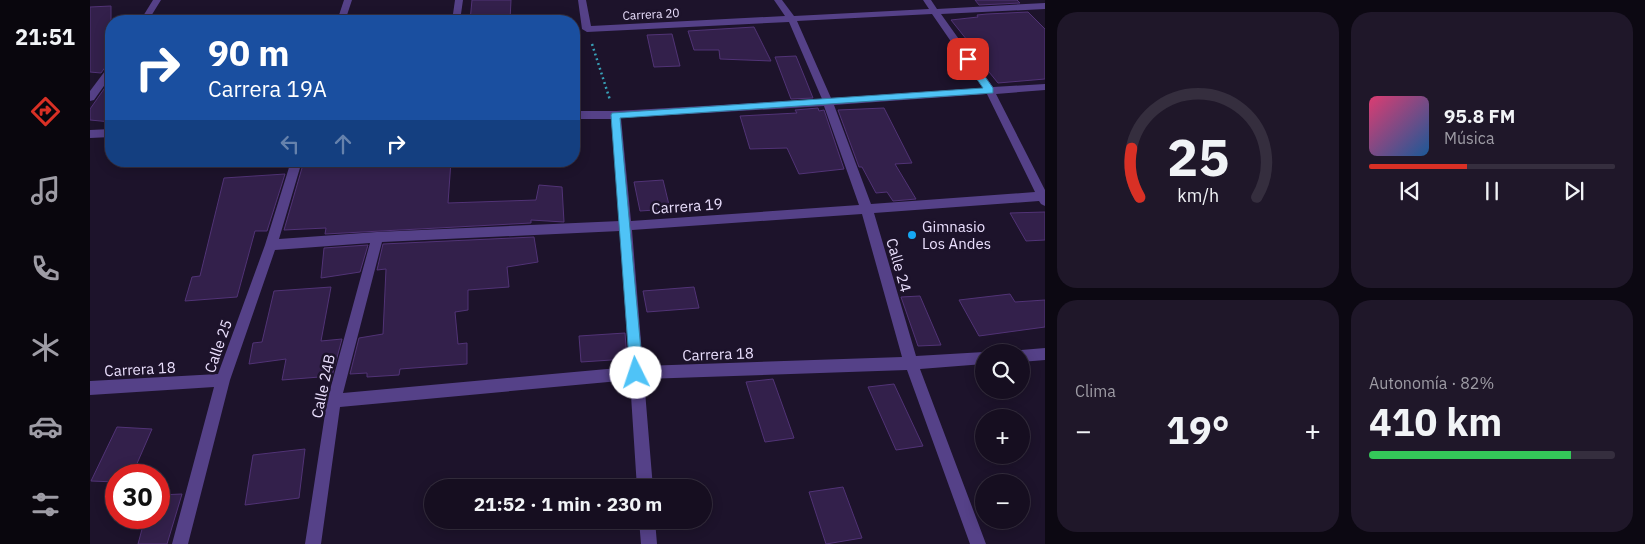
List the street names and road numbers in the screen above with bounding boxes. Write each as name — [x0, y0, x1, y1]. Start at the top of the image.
street label: Carrera 20 — [622, 5, 680, 23]
street label: Carrera 19 — [651, 194, 723, 218]
street label: Calle 24 — [882, 236, 916, 294]
street label: Calle 25 — [200, 317, 236, 375]
street label: Carrera 18 — [682, 343, 754, 365]
street label: Calle 24B — [307, 352, 339, 420]
street label: Carrera 18 — [104, 358, 176, 380]

